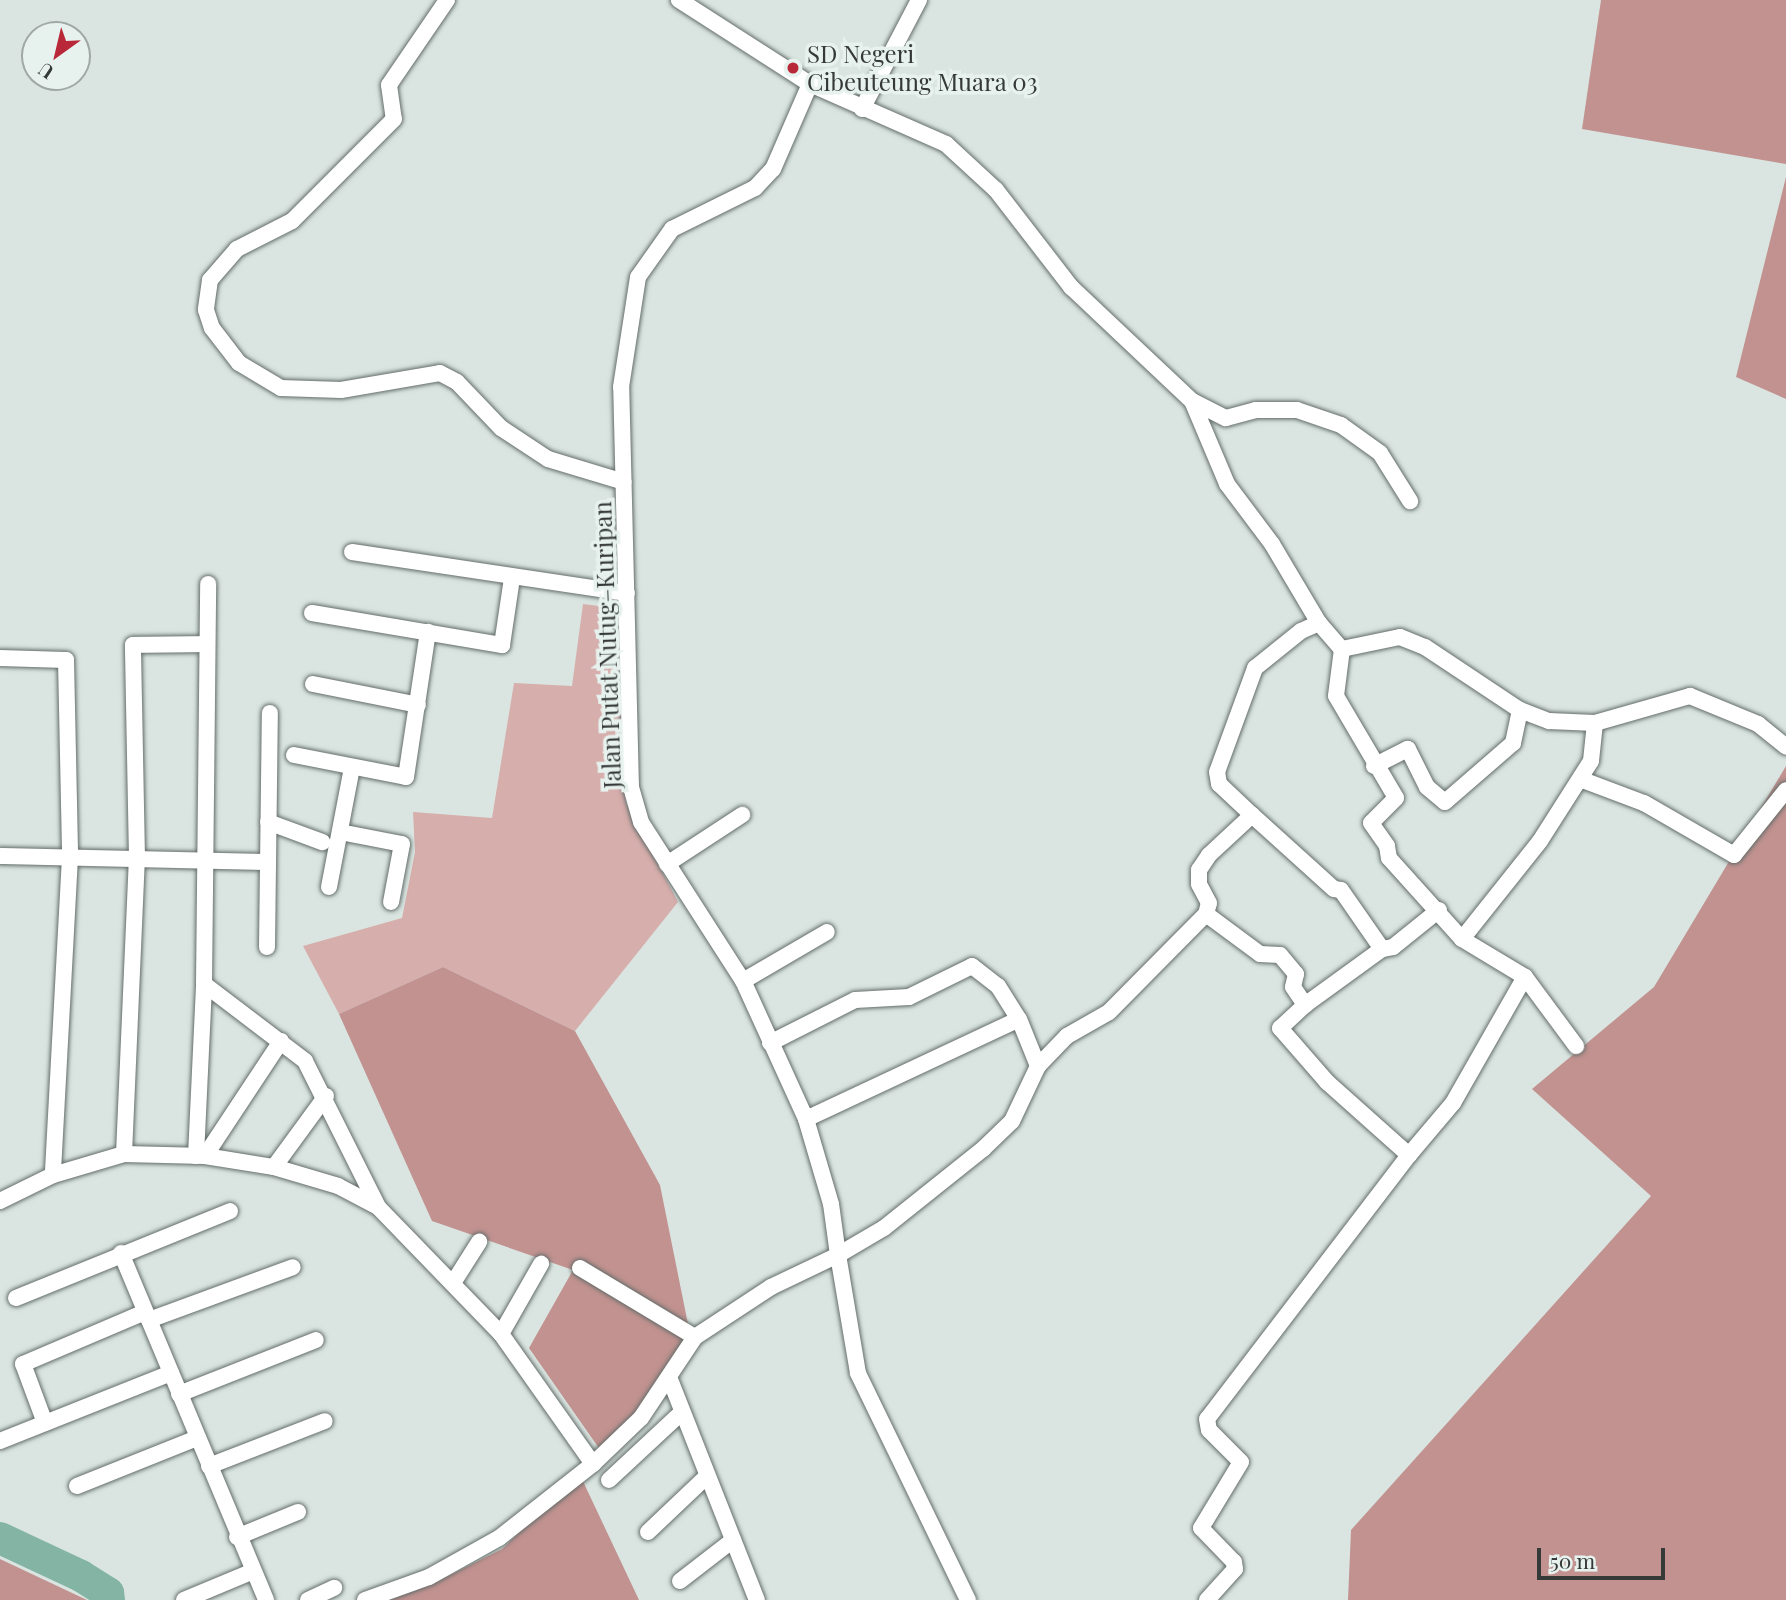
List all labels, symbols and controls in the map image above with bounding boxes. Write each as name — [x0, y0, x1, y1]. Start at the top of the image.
north arrow — [21, 21, 91, 91]
place label: SD Negeri Cibeuteung Muara 03 — [807, 40, 1038, 96]
text: U — [33, 57, 58, 86]
marker: SD Negeri Cibeuteung Muara 03 — [785, 60, 801, 76]
street label: Jalan Putat Nutug–Kuripan — [588, 501, 626, 789]
scale bar — [1541, 1534, 1669, 1578]
text: 50 m — [1550, 1546, 1595, 1574]

